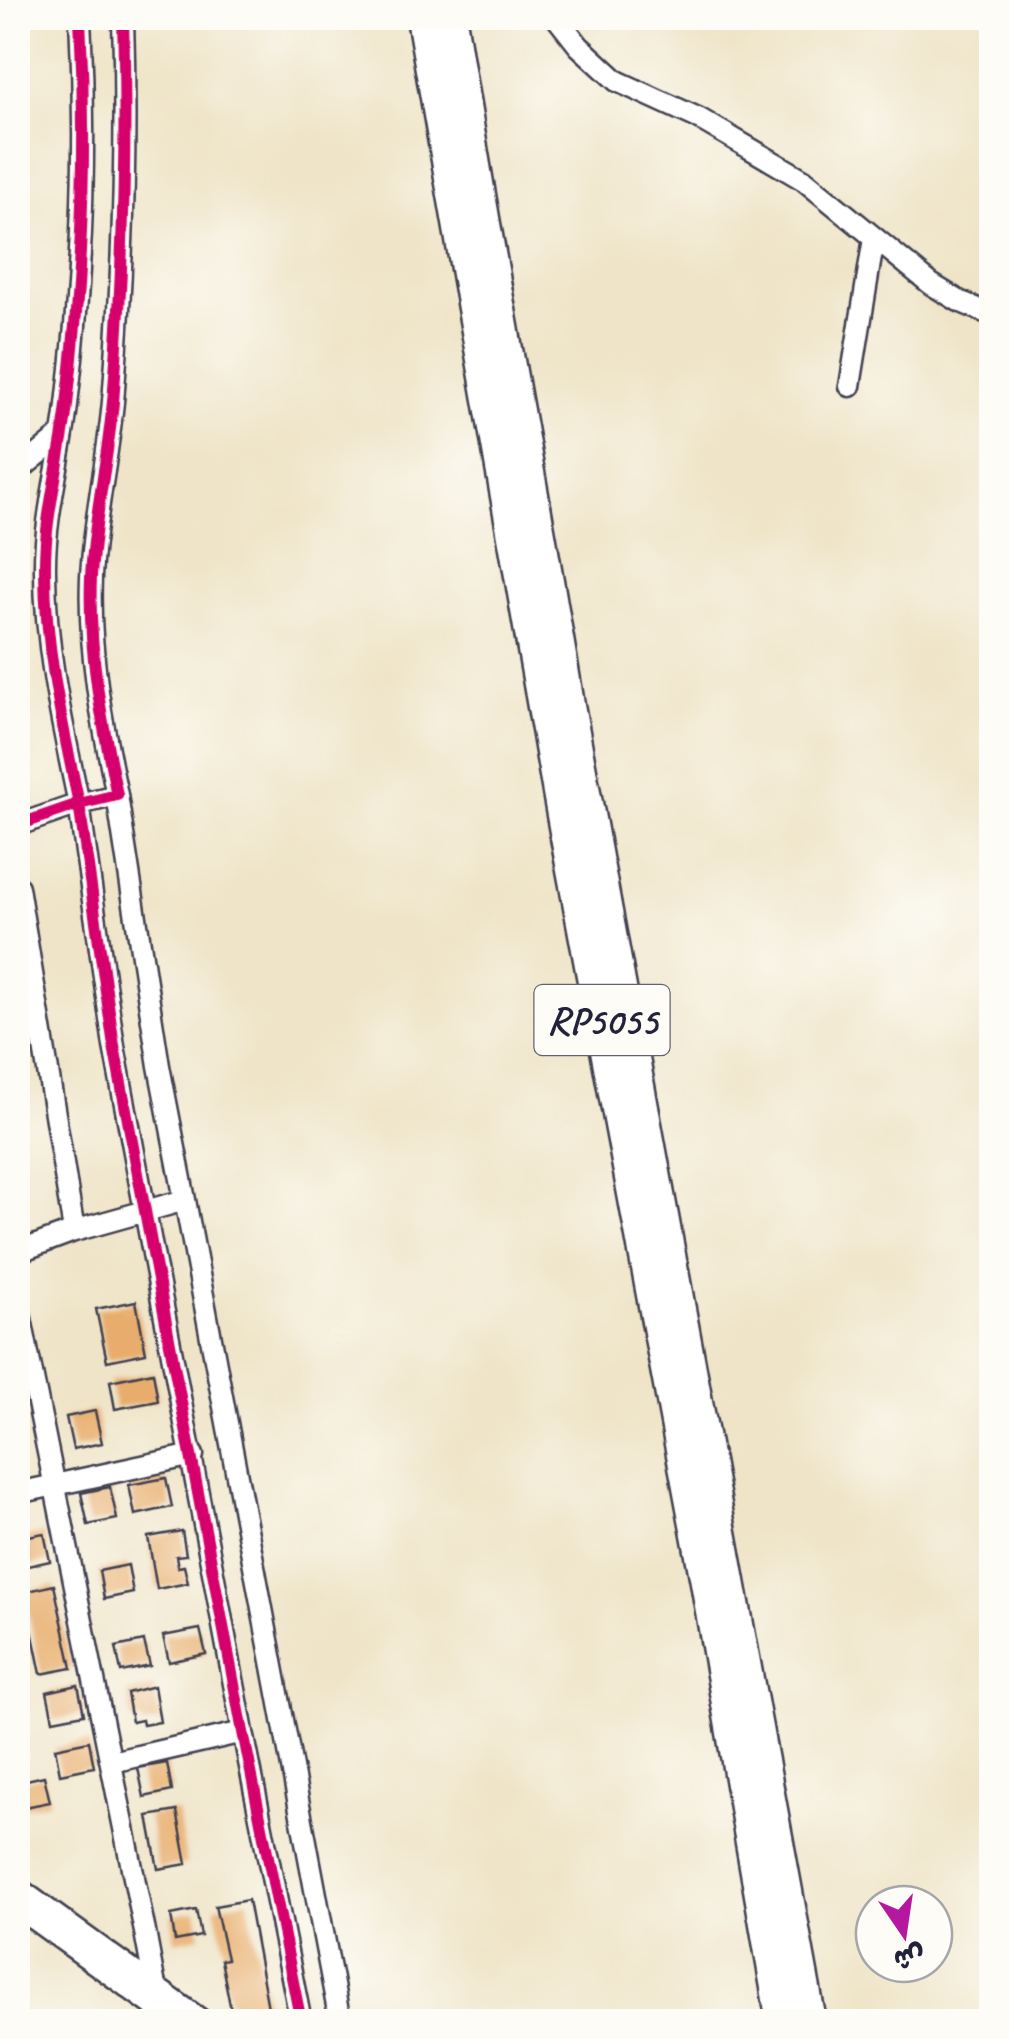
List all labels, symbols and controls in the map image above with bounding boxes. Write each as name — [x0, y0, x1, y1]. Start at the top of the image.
road number: RP5055 — [534, 985, 670, 1055]
north arrow — [854, 1884, 954, 1984]
text: ش — [891, 1937, 928, 1978]

